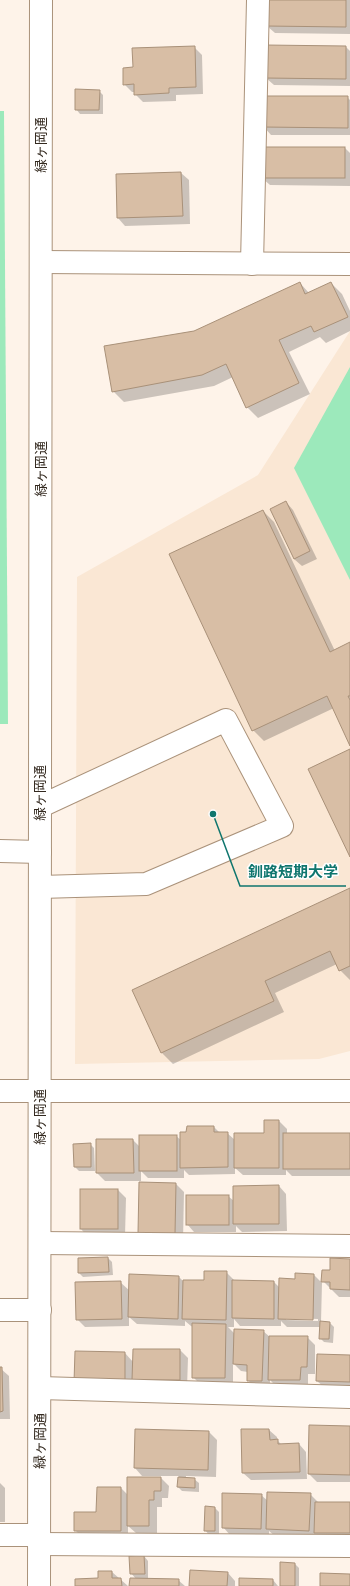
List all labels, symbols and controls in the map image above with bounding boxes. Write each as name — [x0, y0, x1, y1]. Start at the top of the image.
street label: 緑ヶ岡通 — [31, 117, 51, 173]
street label: 緑ヶ岡通 — [31, 441, 51, 497]
street label: 緑ヶ岡通 — [30, 765, 50, 821]
callout: 釧路短期大学 — [240, 859, 346, 886]
text: 釧路短期大学 — [248, 861, 338, 882]
street label: 緑ヶ岡通 — [30, 1089, 50, 1145]
street label: 緑ヶ岡通 — [30, 1413, 50, 1469]

